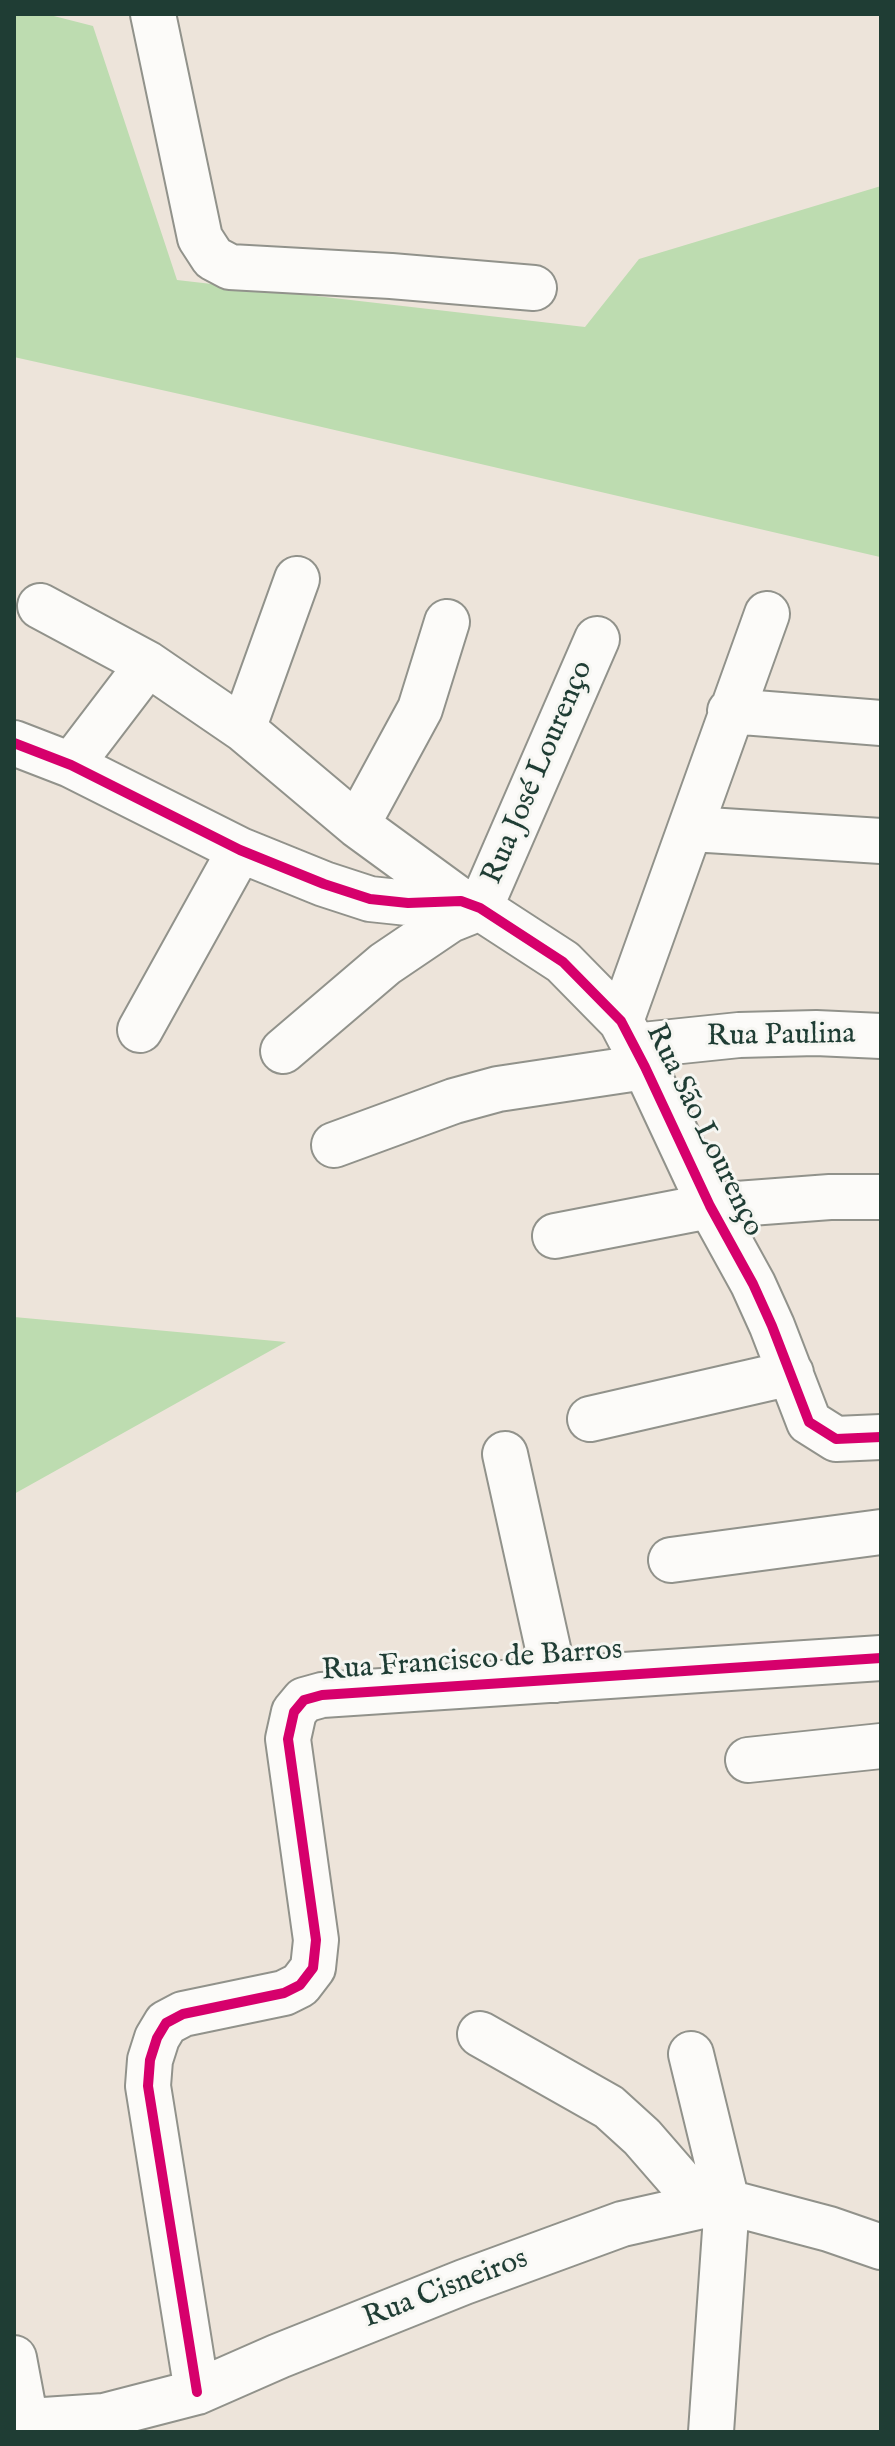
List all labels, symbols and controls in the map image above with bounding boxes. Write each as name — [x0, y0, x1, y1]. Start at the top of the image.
street label: Rua José Lourenço — [476, 656, 602, 890]
street label: Rua Paulina — [706, 1018, 856, 1056]
street label: Rua São Lourenço — [636, 1019, 770, 1243]
street label: Rua Francisco de Barros — [320, 1634, 624, 1690]
street label: Rua Cisneiros — [359, 2242, 533, 2338]

